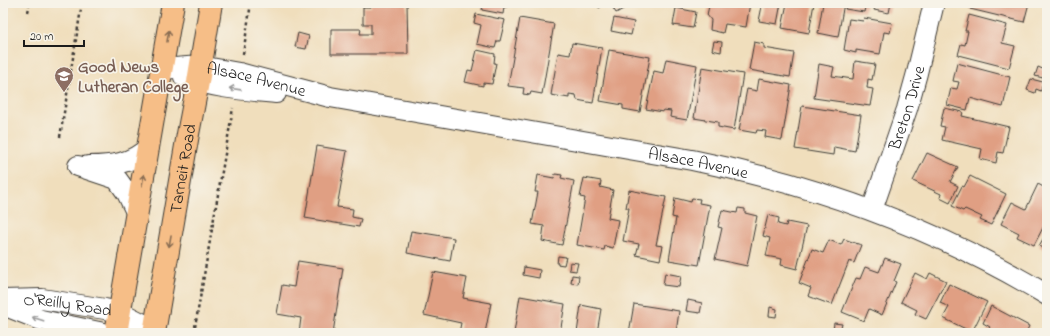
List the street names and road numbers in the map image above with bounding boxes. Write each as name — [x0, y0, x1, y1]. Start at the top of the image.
street label: Alsace Avenue — [205, 56, 309, 104]
street label: Breton Drive — [882, 63, 932, 155]
street label: Tarneit Road — [164, 121, 204, 215]
street label: Alsace Avenue — [646, 142, 751, 186]
street label: O'Reilly Road — [23, 288, 114, 324]

